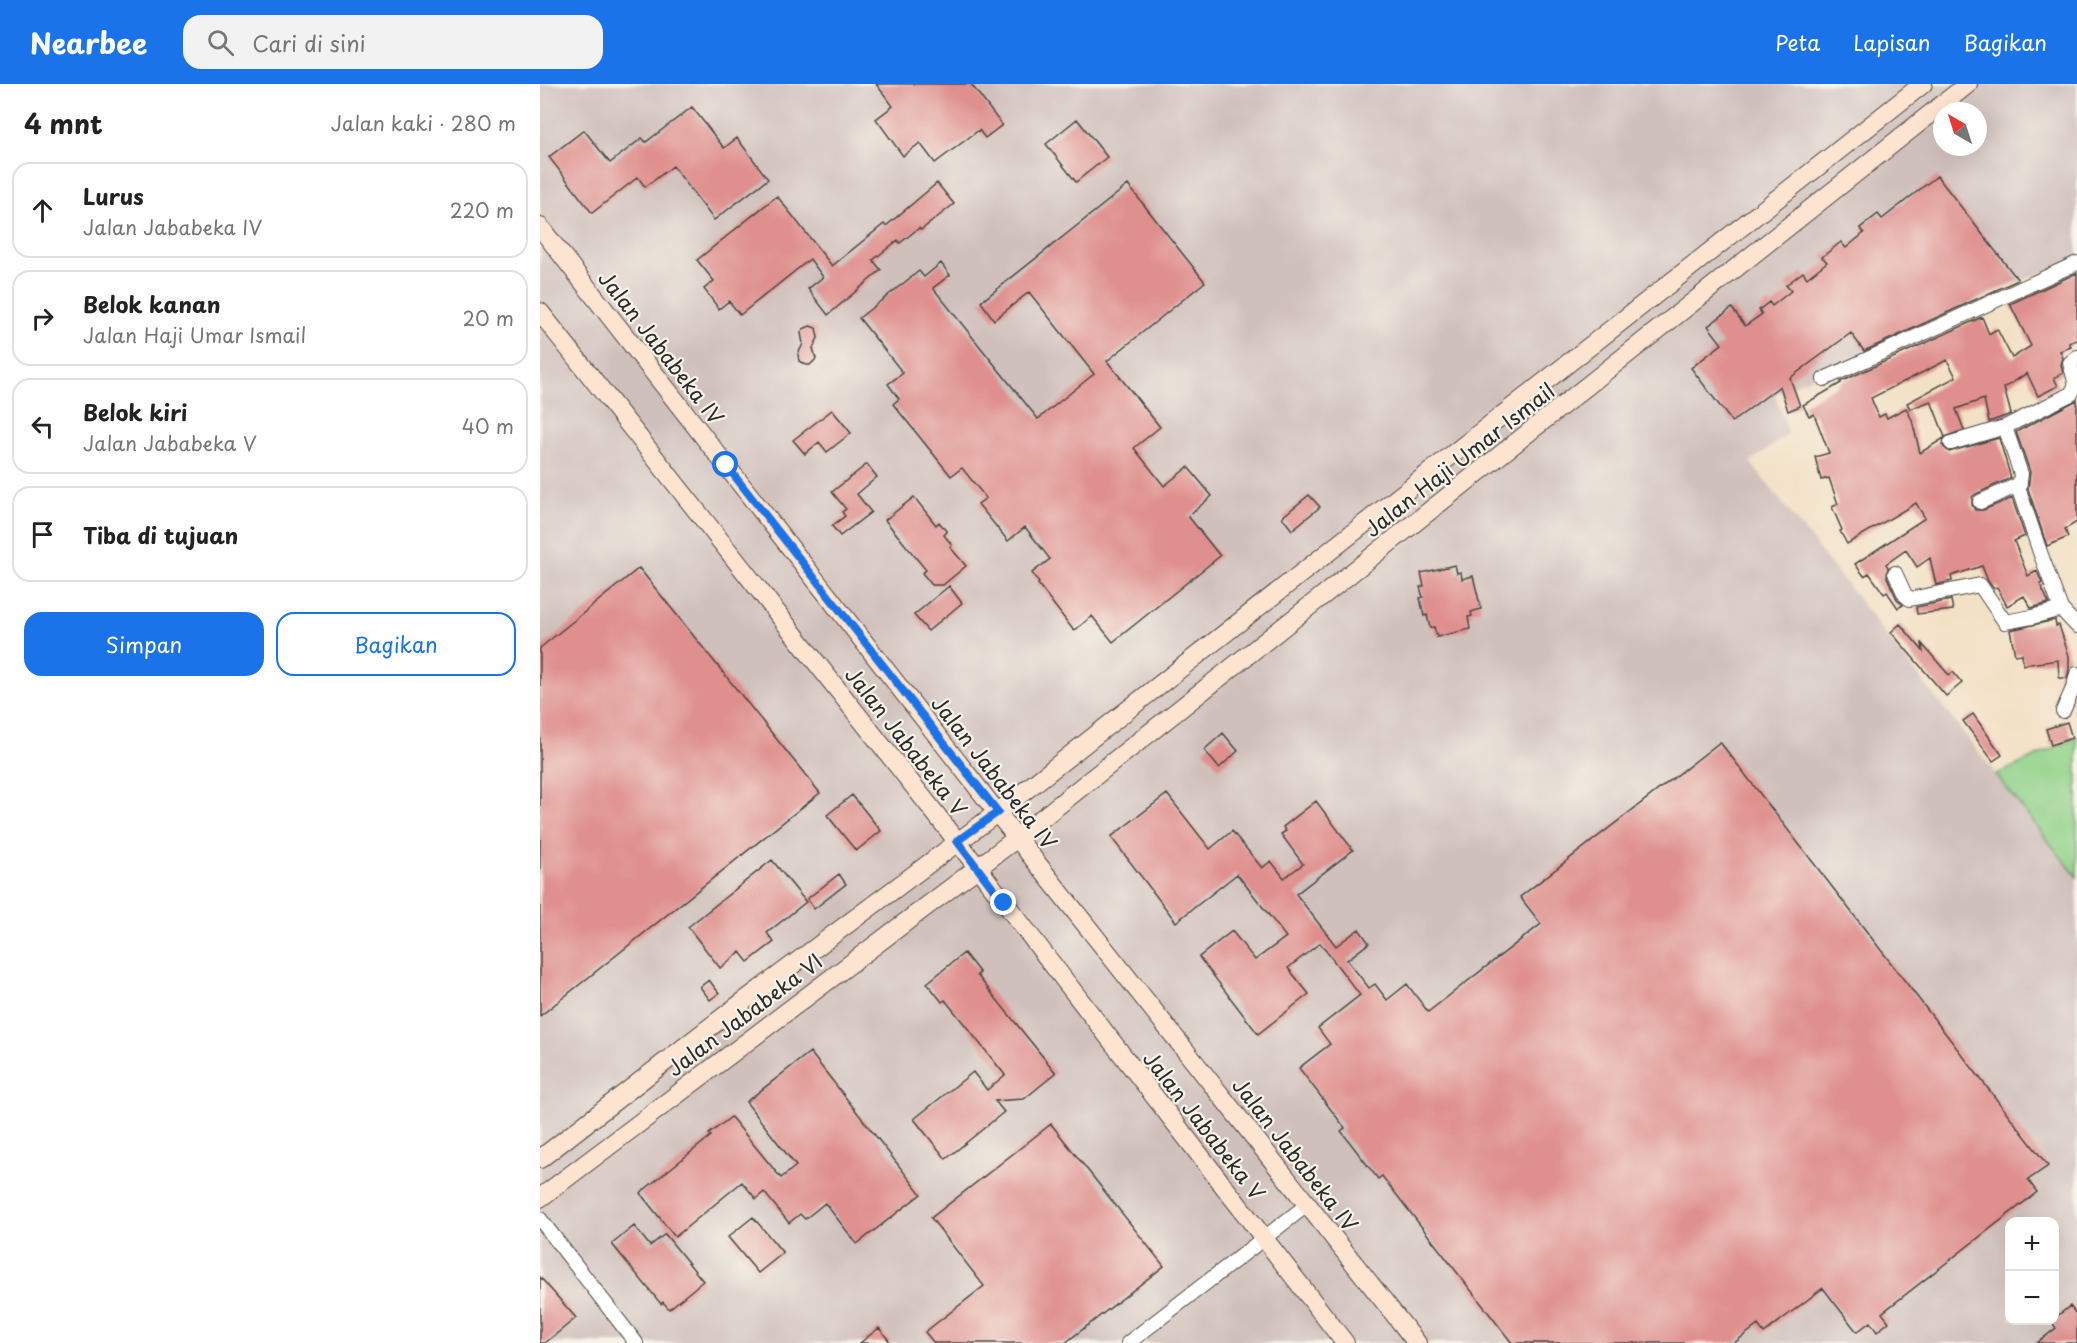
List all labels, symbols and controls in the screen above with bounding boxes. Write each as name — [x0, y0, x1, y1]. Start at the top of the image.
search box — [183, 15, 603, 69]
text: Nearbee — [30, 21, 147, 64]
icon: search — [204, 26, 237, 59]
text: Cari di sini — [252, 26, 366, 59]
text: Peta — [1775, 26, 1820, 58]
text: Lapisan — [1853, 26, 1931, 58]
text: Bagikan — [1964, 26, 2047, 58]
north arrow — [1933, 102, 1987, 156]
text: 4 mnt — [24, 104, 103, 143]
text: Jalan kaki · 280 m — [331, 108, 516, 138]
text: Lurus — [83, 179, 144, 212]
icon: ahead — [26, 194, 59, 227]
text: 220 m — [450, 195, 514, 225]
text: Jalan Jababeka IV — [83, 212, 262, 242]
street label: Jalan Jababeka IV — [591, 263, 733, 431]
text: Belok kanan — [83, 287, 220, 320]
icon: right — [26, 302, 59, 335]
text: 20 m — [462, 303, 514, 333]
text: Jalan Haji Umar Ismail — [83, 320, 306, 350]
street label: Jalan Haji Umar Ismail — [1357, 374, 1561, 544]
text: Belok kiri — [83, 395, 187, 428]
icon: left — [26, 410, 59, 443]
text: 40 m — [462, 411, 514, 441]
text: Jalan Jababeka V — [83, 428, 257, 458]
route start — [712, 451, 738, 477]
icon: arrive — [26, 518, 59, 551]
text: Tiba di tujuan — [83, 518, 238, 551]
button: Simpan — [24, 612, 264, 676]
button: Bagikan — [276, 612, 516, 676]
street label: Jalan Jababeka V — [838, 659, 976, 823]
street label: Jalan Jababeka IV — [924, 688, 1066, 856]
route end — [990, 889, 1016, 915]
street label: Jalan Jababeka VI — [660, 945, 828, 1083]
street label: Jalan Jababeka V — [1136, 1043, 1274, 1207]
street label: Jalan Jababeka IV — [1225, 1070, 1367, 1238]
map controls — [2005, 1217, 2059, 1325]
button: + — [2005, 1217, 2059, 1271]
button: − — [2005, 1271, 2059, 1325]

